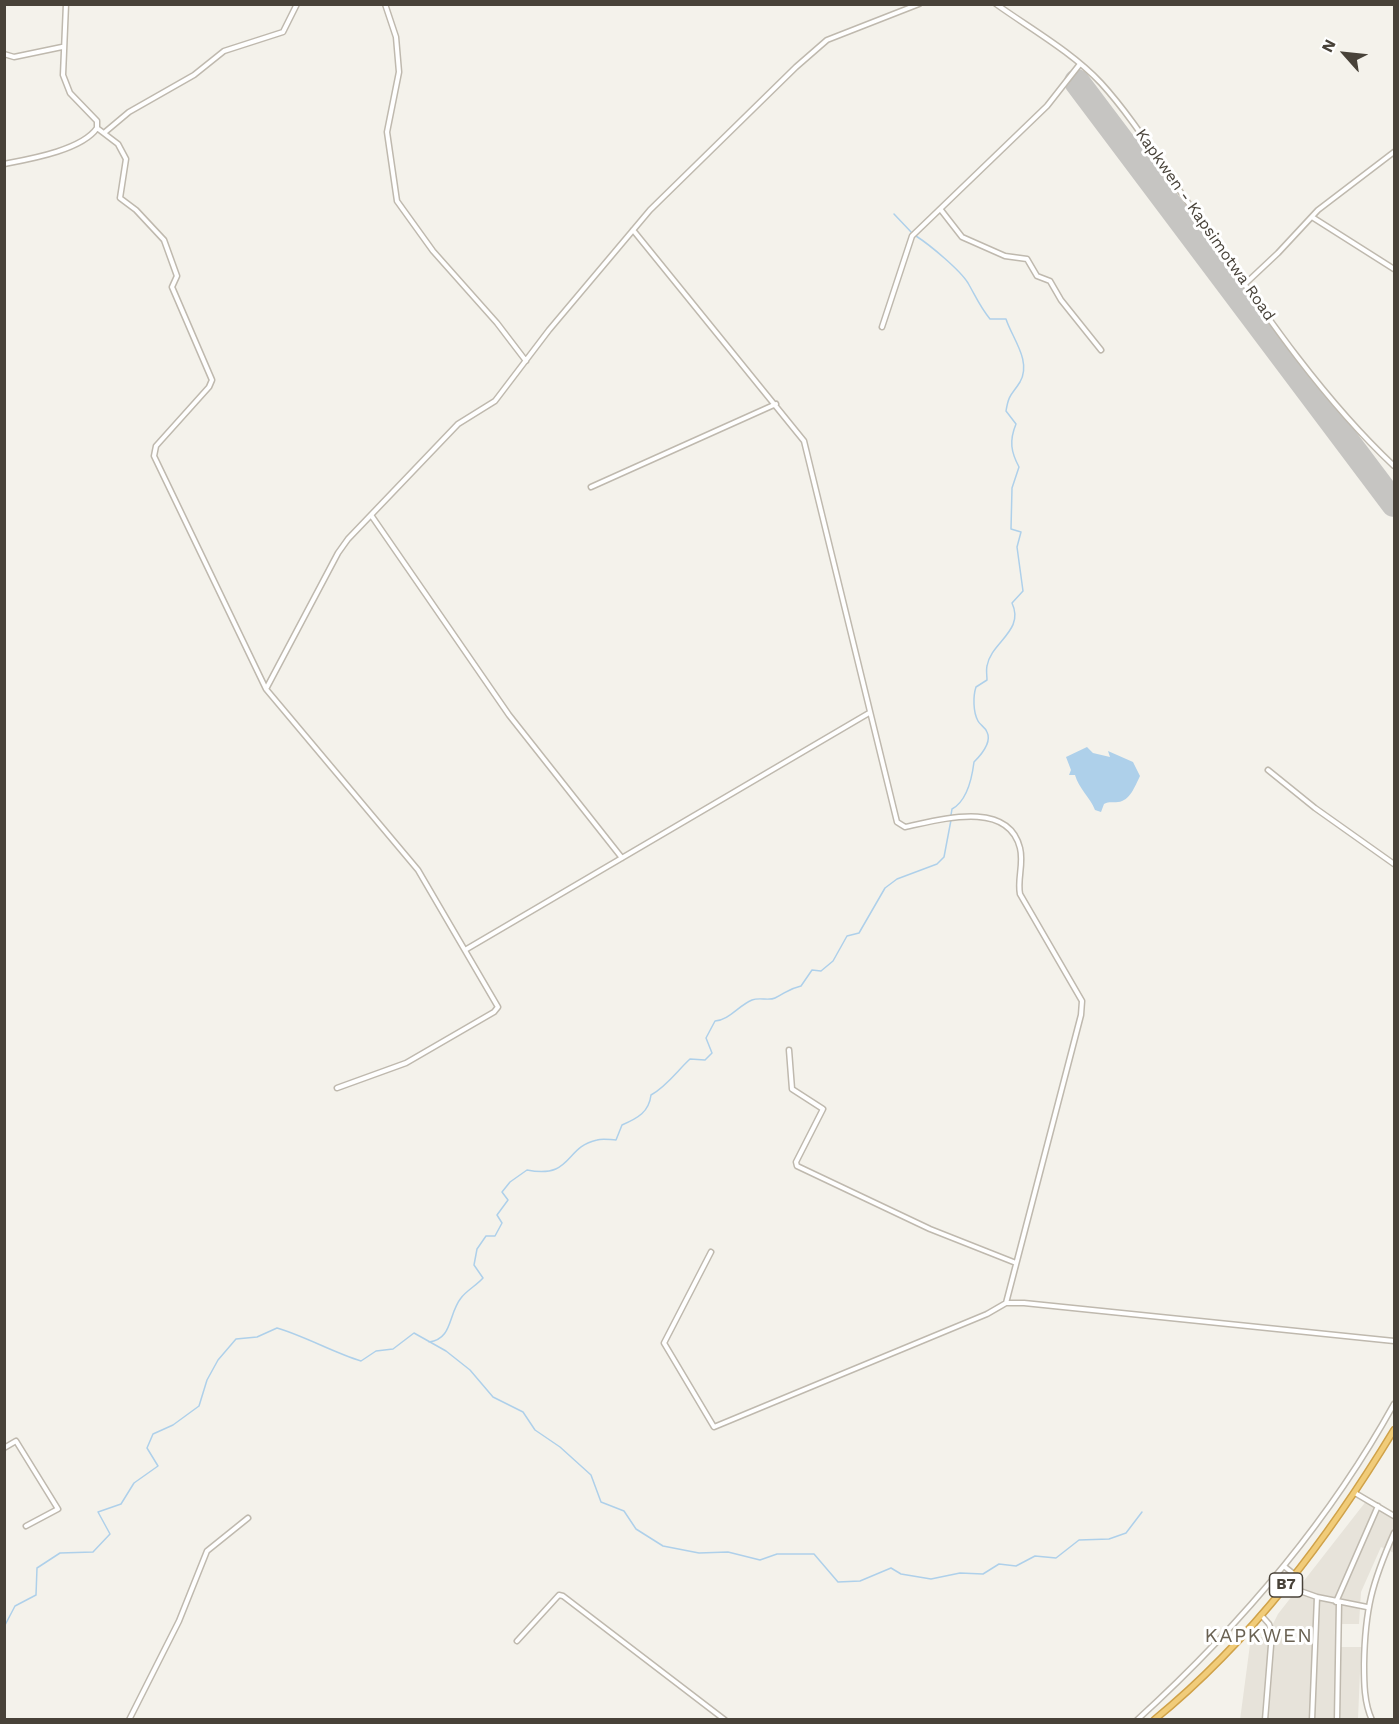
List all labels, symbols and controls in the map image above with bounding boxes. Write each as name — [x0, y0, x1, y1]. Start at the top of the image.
north arrow — [1315, 24, 1375, 84]
text: N — [1317, 36, 1340, 55]
street label: Kapkwen - Kapsimotwa Road — [1131, 125, 1279, 325]
road number: B7 — [1270, 1573, 1302, 1597]
district label: KAPKWEN — [1205, 1624, 1313, 1648]

